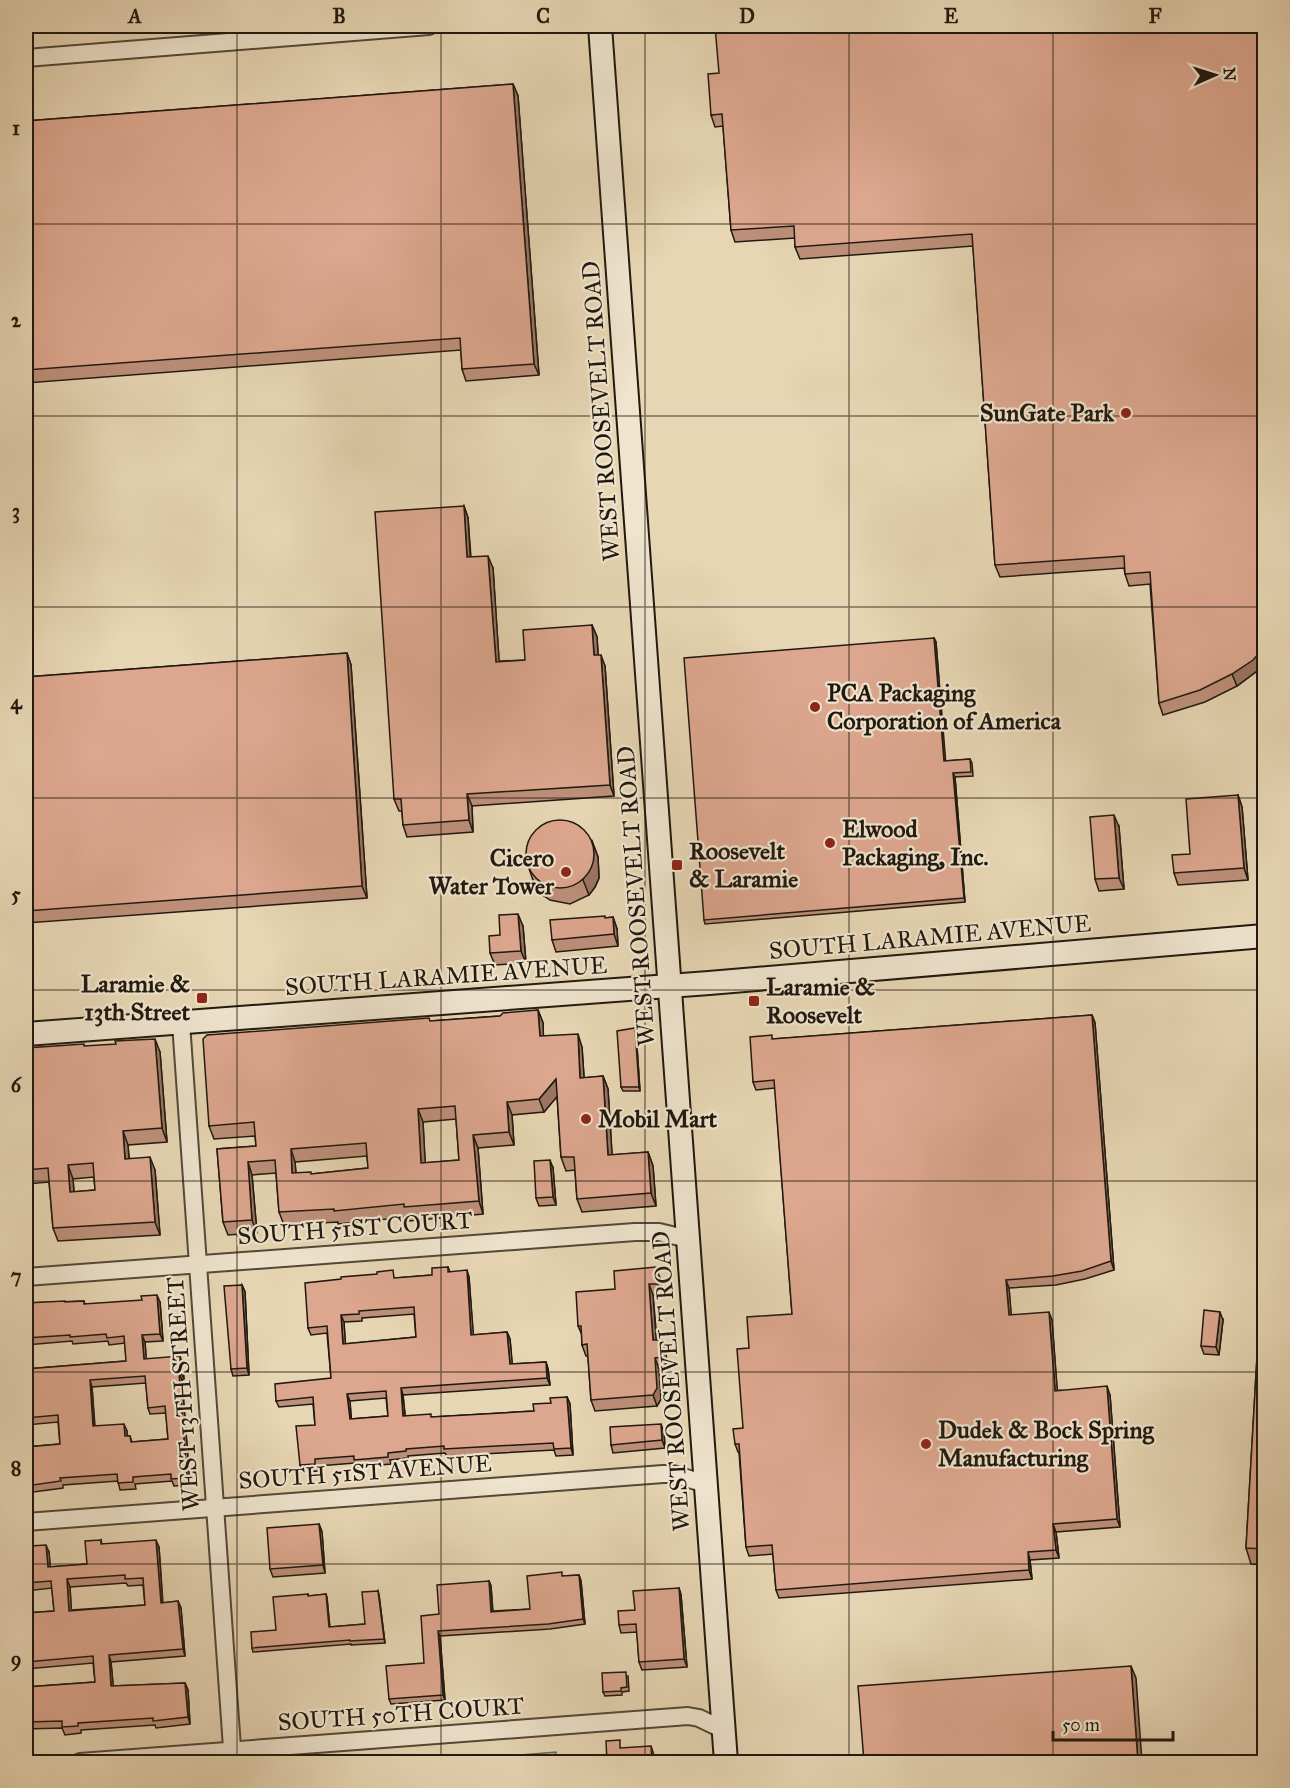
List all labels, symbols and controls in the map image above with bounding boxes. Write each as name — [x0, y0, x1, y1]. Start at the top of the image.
text: A — [126, 4, 142, 28]
text: B — [332, 4, 346, 28]
text: C — [536, 4, 550, 28]
text: D — [739, 4, 755, 28]
text: E — [944, 4, 959, 28]
text: F — [1148, 4, 1162, 28]
north arrow — [1185, 45, 1245, 105]
text: N — [1220, 67, 1239, 82]
text: 1 — [12, 116, 20, 140]
street label: WEST ROOSEVELT ROAD — [576, 260, 626, 562]
text: 2 — [11, 308, 22, 332]
place label: SunGate Park — [980, 398, 1115, 428]
marker: SunGate Park — [1119, 406, 1133, 420]
text: 3 — [12, 499, 20, 524]
place label: PCA Packaging Corporation of America — [827, 678, 1062, 736]
text: 4 — [10, 690, 22, 715]
marker: PCA Packaging Corporation of America — [808, 700, 822, 714]
street label: WEST ROOSEVELT ROAD — [611, 745, 661, 1047]
place label: Elwood Packaging, Inc. — [842, 814, 989, 872]
place label: Roosevelt & Laramie — [689, 836, 798, 894]
marker: Elwood Packaging, Inc. — [823, 836, 837, 850]
place label: Cicero Water Tower — [428, 843, 555, 901]
marker: Roosevelt & Laramie — [670, 858, 684, 872]
marker: Cicero Water Tower — [559, 865, 573, 879]
text: 5 — [11, 882, 21, 906]
street label: SOUTH LARAMIE AVENUE — [768, 908, 1092, 966]
street label: SOUTH LARAMIE AVENUE — [284, 950, 608, 1002]
place label: Laramie & 13th Street — [81, 969, 191, 1027]
place label: Laramie & Roosevelt — [766, 972, 875, 1030]
marker: Laramie & 13th Street — [195, 991, 209, 1005]
marker: Laramie & Roosevelt — [747, 994, 761, 1008]
text: 6 — [11, 1073, 23, 1097]
place label: Mobil Mart — [598, 1104, 717, 1134]
marker: Mobil Mart — [579, 1112, 593, 1126]
street label: SOUTH 51ST COURT — [236, 1205, 474, 1251]
street label: WEST ROOSEVELT ROAD — [646, 1230, 696, 1532]
text: 7 — [11, 1264, 22, 1288]
street label: WEST 13TH STREET — [160, 1276, 206, 1512]
place label: Dudek & Bock Spring Manufacturing — [938, 1415, 1154, 1473]
marker: Dudek & Bock Spring Manufacturing — [919, 1437, 933, 1451]
street label: SOUTH 51ST AVENUE — [237, 1448, 493, 1496]
text: 8 — [11, 1456, 21, 1480]
text: 9 — [11, 1647, 21, 1672]
street label: SOUTH 50TH COURT — [277, 1690, 525, 1738]
scale bar — [1053, 1704, 1173, 1742]
text: 50 m — [1062, 1714, 1100, 1736]

